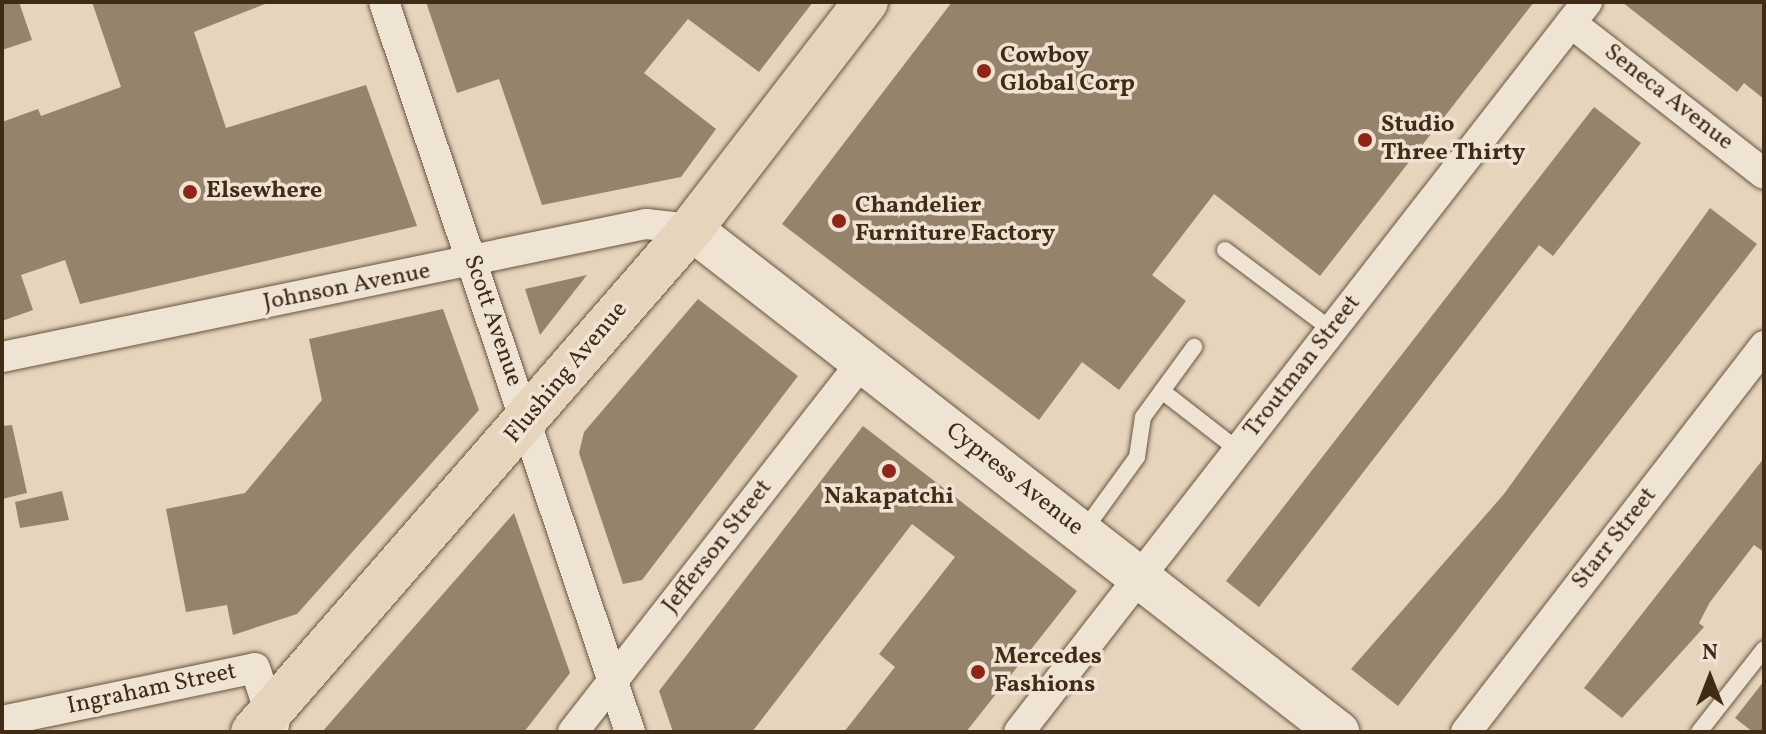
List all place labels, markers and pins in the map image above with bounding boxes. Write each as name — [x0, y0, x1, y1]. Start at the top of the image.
place label: Cowboy Global Corp — [1000, 43, 1135, 99]
marker: Cowboy Global Corp — [975, 62, 993, 80]
place label: Studio Three Thirty — [1381, 112, 1526, 168]
marker: Studio Three Thirty — [1356, 131, 1374, 149]
place label: Elsewhere — [206, 178, 322, 206]
marker: Elsewhere — [181, 183, 199, 201]
place label: Chandelier Furniture Factory — [855, 193, 1055, 249]
marker: Chandelier Furniture Factory — [830, 212, 848, 230]
marker: Nakapatchi — [880, 462, 898, 480]
place label: Nakapatchi — [824, 484, 954, 512]
place label: Mercedes Fashions — [994, 644, 1102, 700]
marker: Mercedes Fashions — [969, 663, 987, 681]

